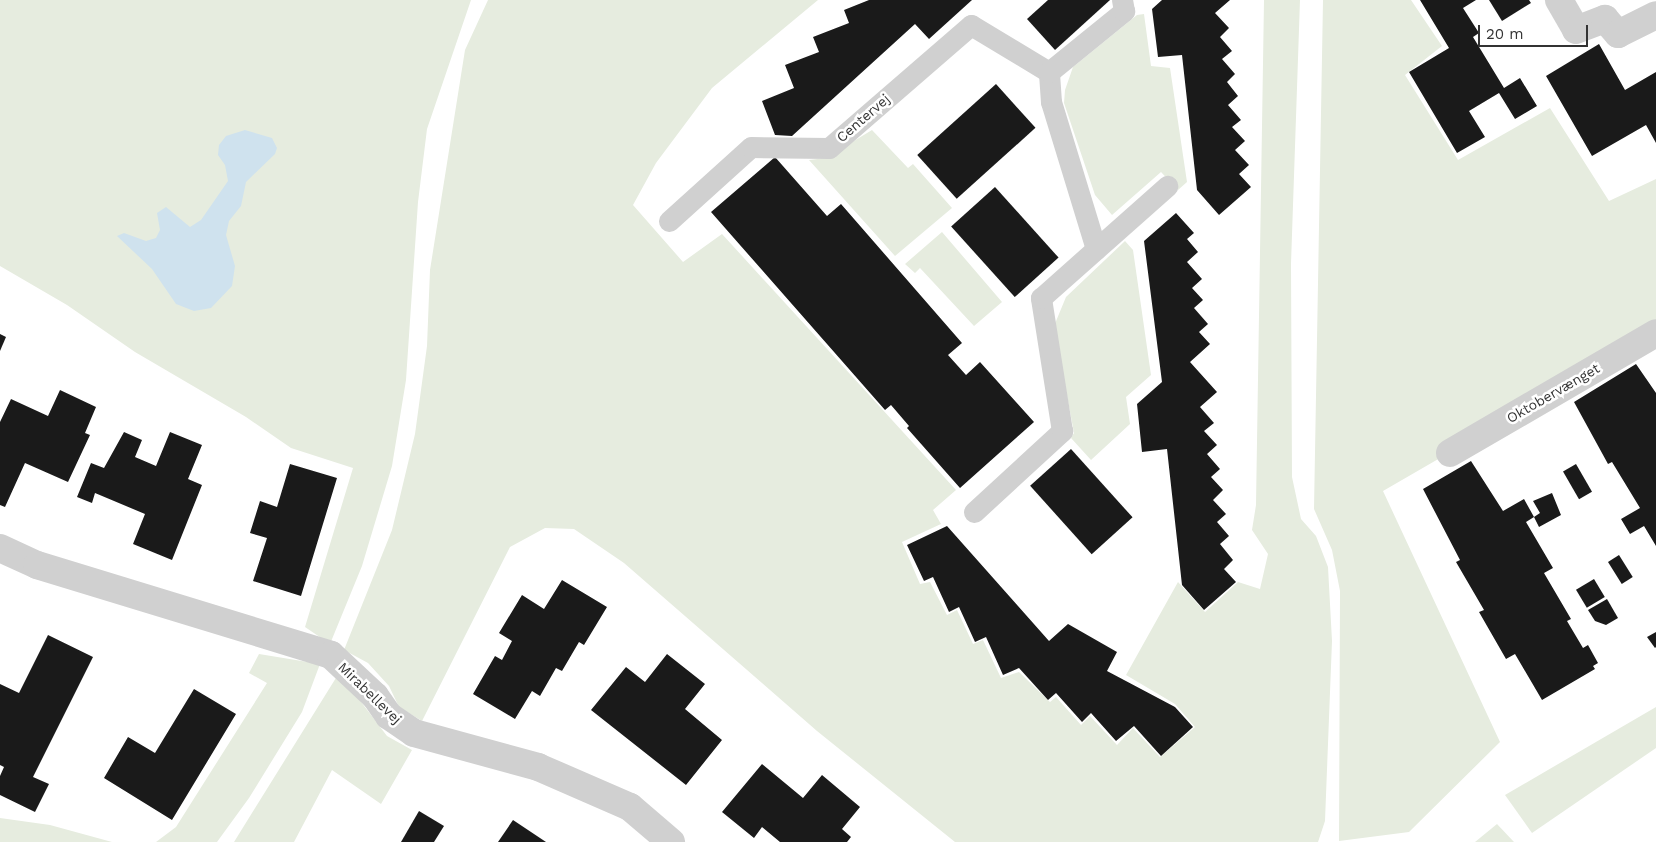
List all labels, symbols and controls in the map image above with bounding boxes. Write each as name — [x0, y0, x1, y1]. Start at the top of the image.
scale bar — [1481, 15, 1591, 47]
text: 20 m — [1486, 25, 1524, 43]
street label: Centervej — [833, 90, 893, 146]
street label: Oktobervænget — [1503, 360, 1603, 426]
street label: Mirabellevej — [335, 659, 405, 727]

